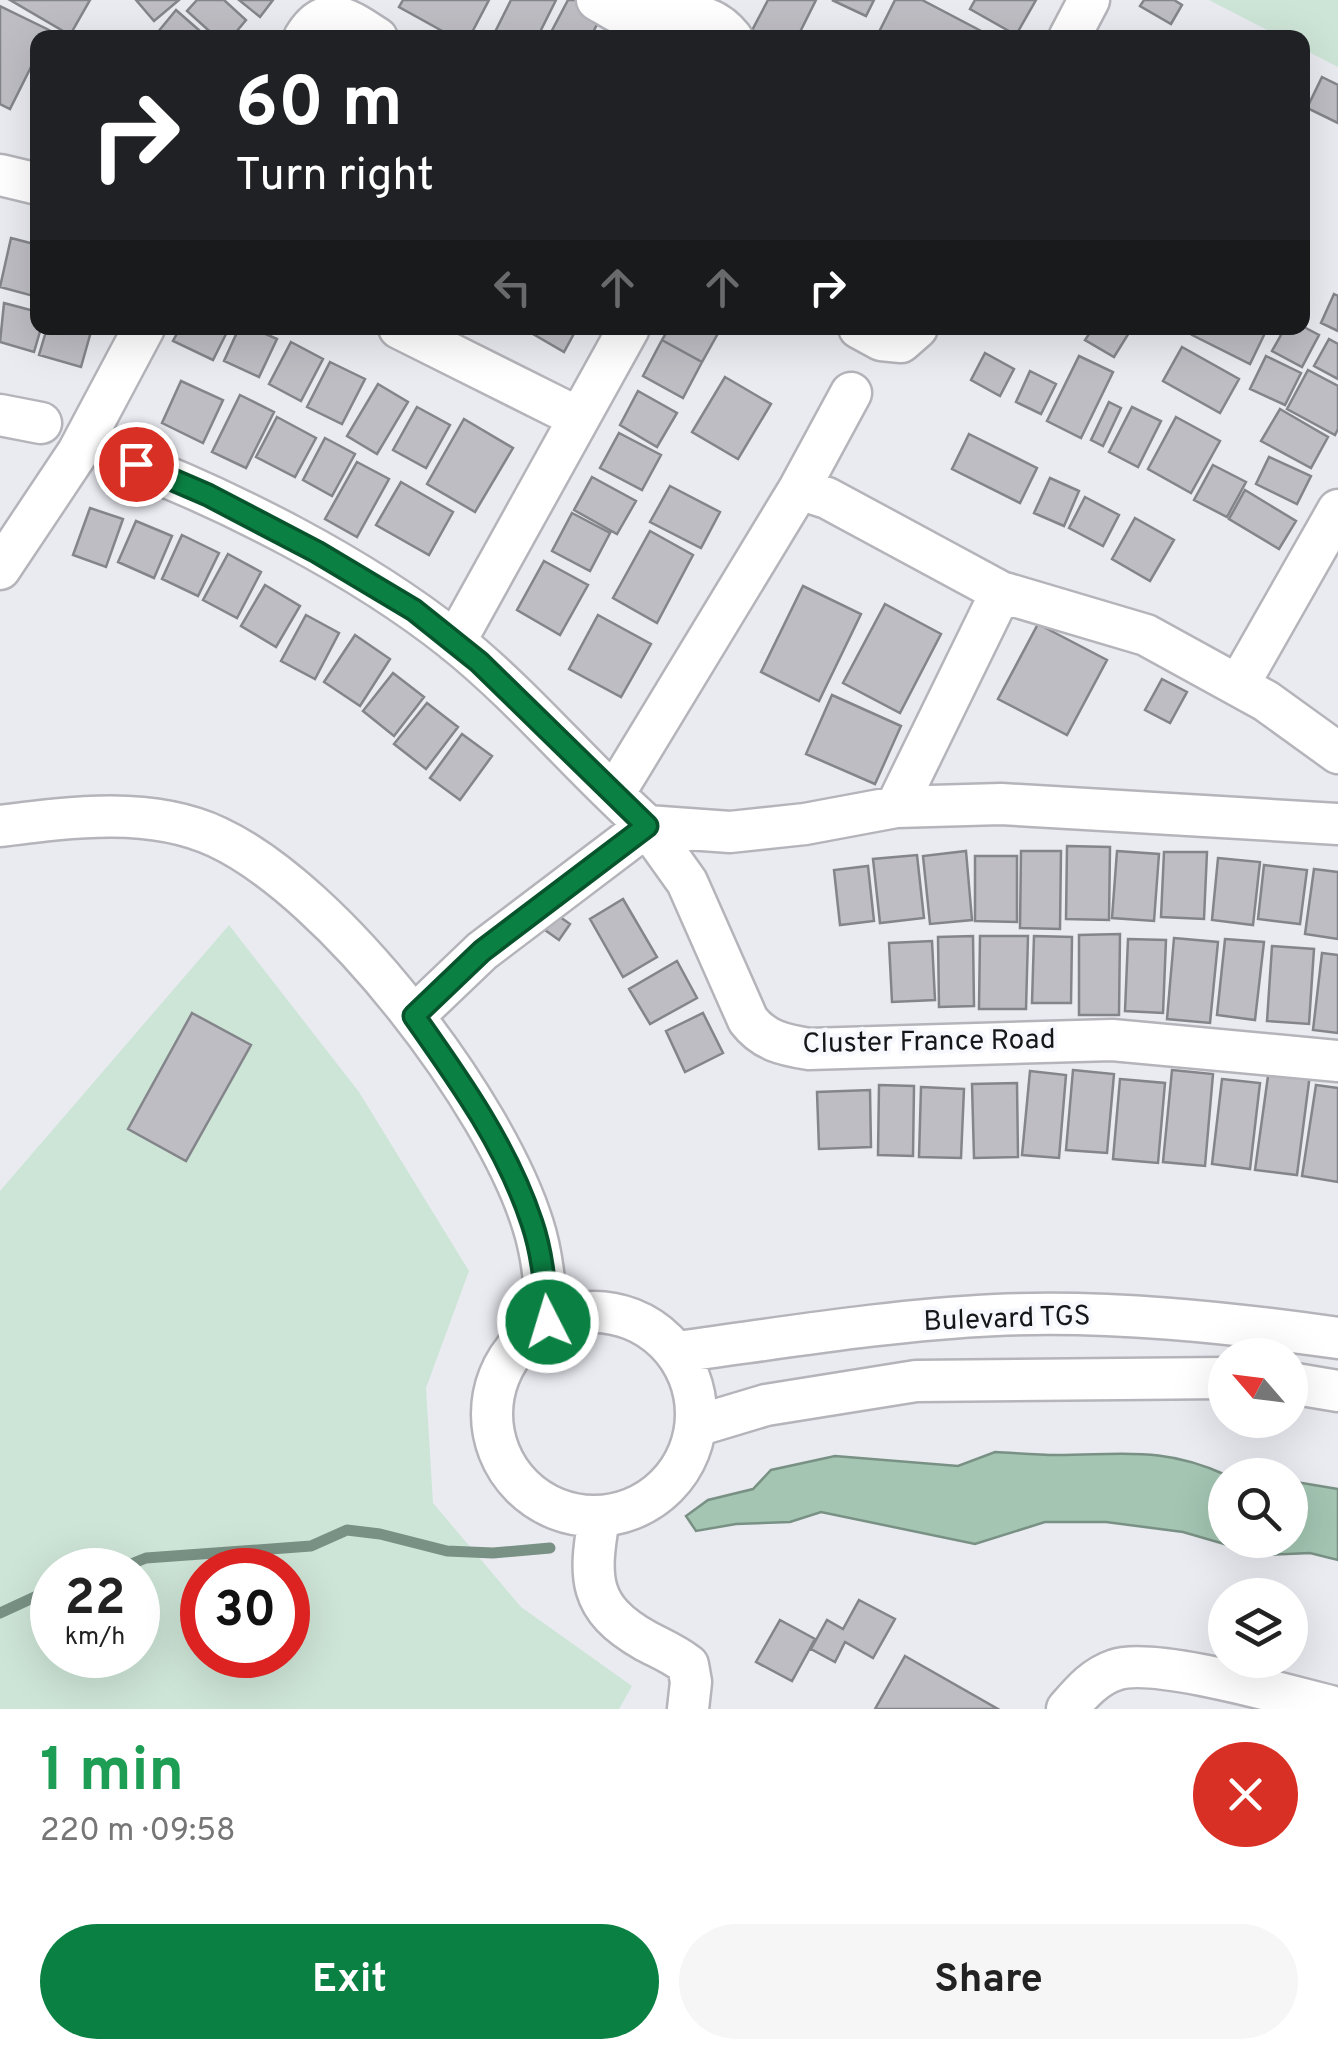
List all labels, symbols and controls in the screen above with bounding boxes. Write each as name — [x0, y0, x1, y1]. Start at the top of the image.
text: 60 m — [235, 62, 403, 151]
icon: right — [70, 70, 200, 200]
text: Turn right — [235, 149, 434, 206]
icon: left — [485, 260, 540, 315]
icon: ahead — [590, 260, 645, 315]
icon: ahead — [695, 260, 750, 315]
icon: right — [800, 260, 855, 315]
pin — [94, 422, 179, 507]
icon: arrive — [109, 437, 164, 492]
street label: Cluster France Road — [802, 1023, 1056, 1063]
position arrow — [496, 1270, 600, 1374]
street label: Bulevard TGS — [923, 1299, 1091, 1341]
north arrow — [1208, 1338, 1308, 1438]
map controls — [1208, 1338, 1308, 1678]
button: search — [1208, 1458, 1308, 1558]
speed limit sign: 30 — [180, 1548, 310, 1678]
text: 22 — [64, 1569, 126, 1632]
button: layers — [1208, 1578, 1308, 1678]
text: km/h — [65, 1622, 125, 1654]
text: 1 min — [40, 1736, 184, 1812]
button: close — [1193, 1742, 1298, 1847]
text: 220 m · 09:58 — [40, 1812, 236, 1852]
button: Exit — [40, 1924, 659, 2039]
button: Share — [679, 1924, 1298, 2039]

